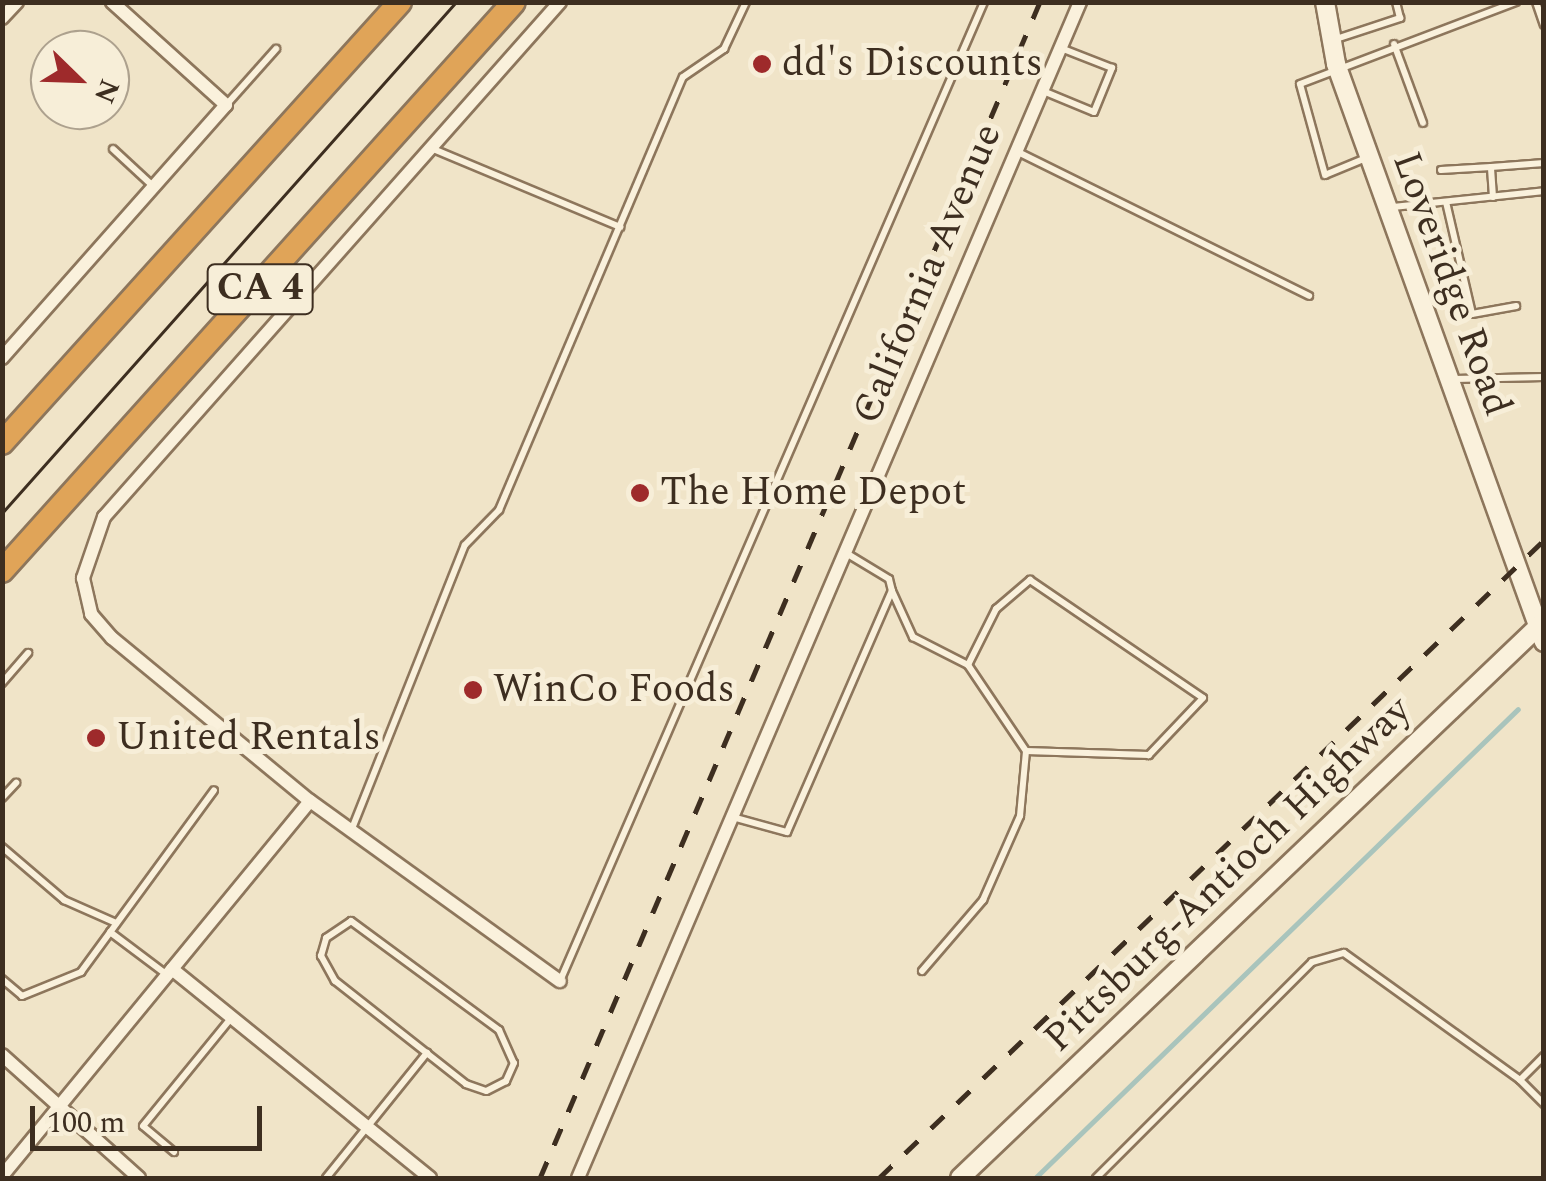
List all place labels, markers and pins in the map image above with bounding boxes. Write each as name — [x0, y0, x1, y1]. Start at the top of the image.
place label: dd's Discounts — [782, 40, 1043, 88]
marker: dd's Discounts — [751, 53, 773, 75]
place label: The Home Depot — [660, 469, 966, 517]
marker: The Home Depot — [629, 482, 651, 504]
place label: WinCo Foods — [493, 666, 735, 714]
marker: WinCo Foods — [462, 679, 484, 701]
place label: United Rentals — [116, 714, 381, 762]
marker: United Rentals — [85, 727, 107, 749]

